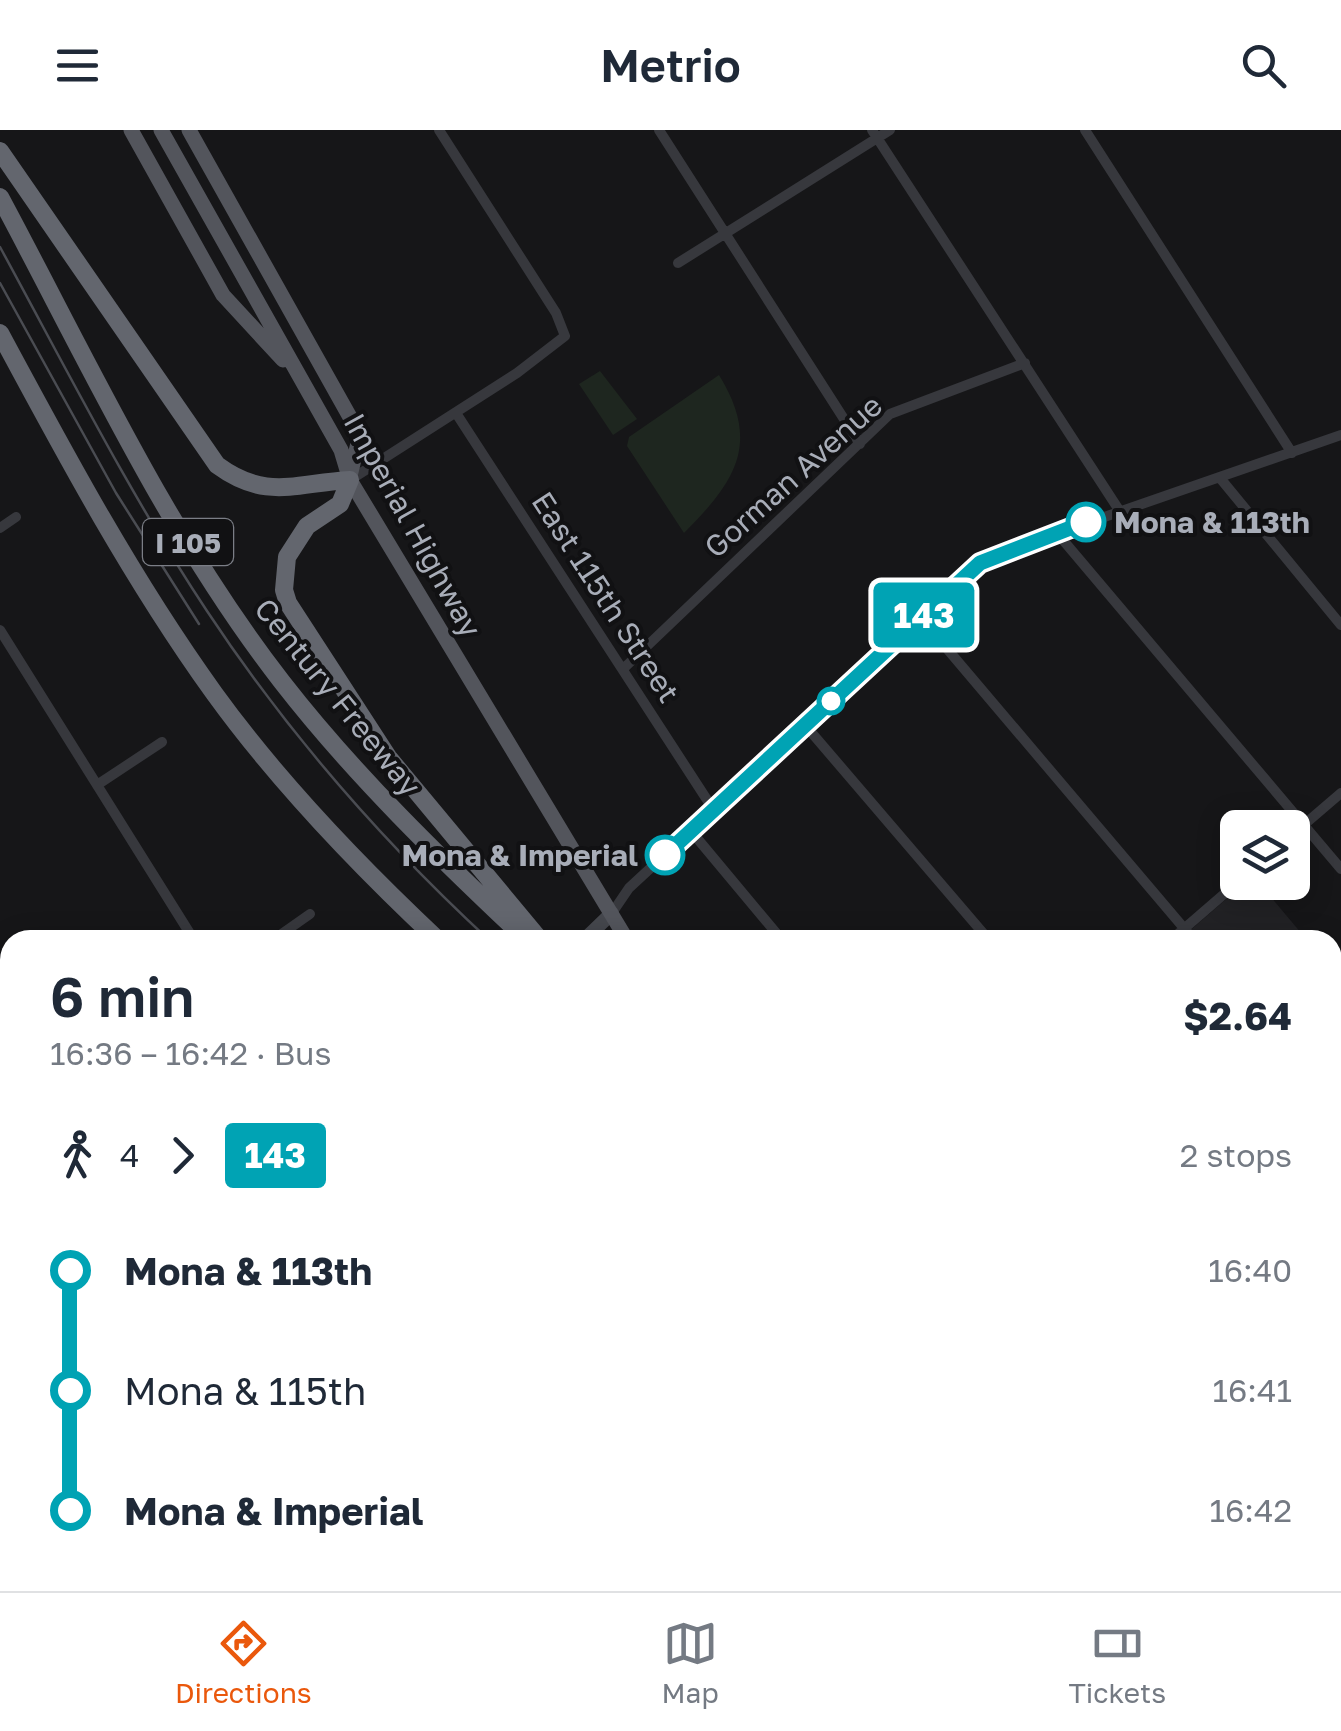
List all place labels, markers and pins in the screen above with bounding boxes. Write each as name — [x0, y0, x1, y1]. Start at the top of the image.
marker: Mona & 113th — [1067, 503, 1105, 541]
place label: Mona & 113th — [1114, 504, 1310, 540]
unlabelled marker — [818, 688, 844, 714]
marker: Mona & Imperial — [646, 836, 684, 874]
place label: Mona & Imperial — [401, 837, 638, 873]

